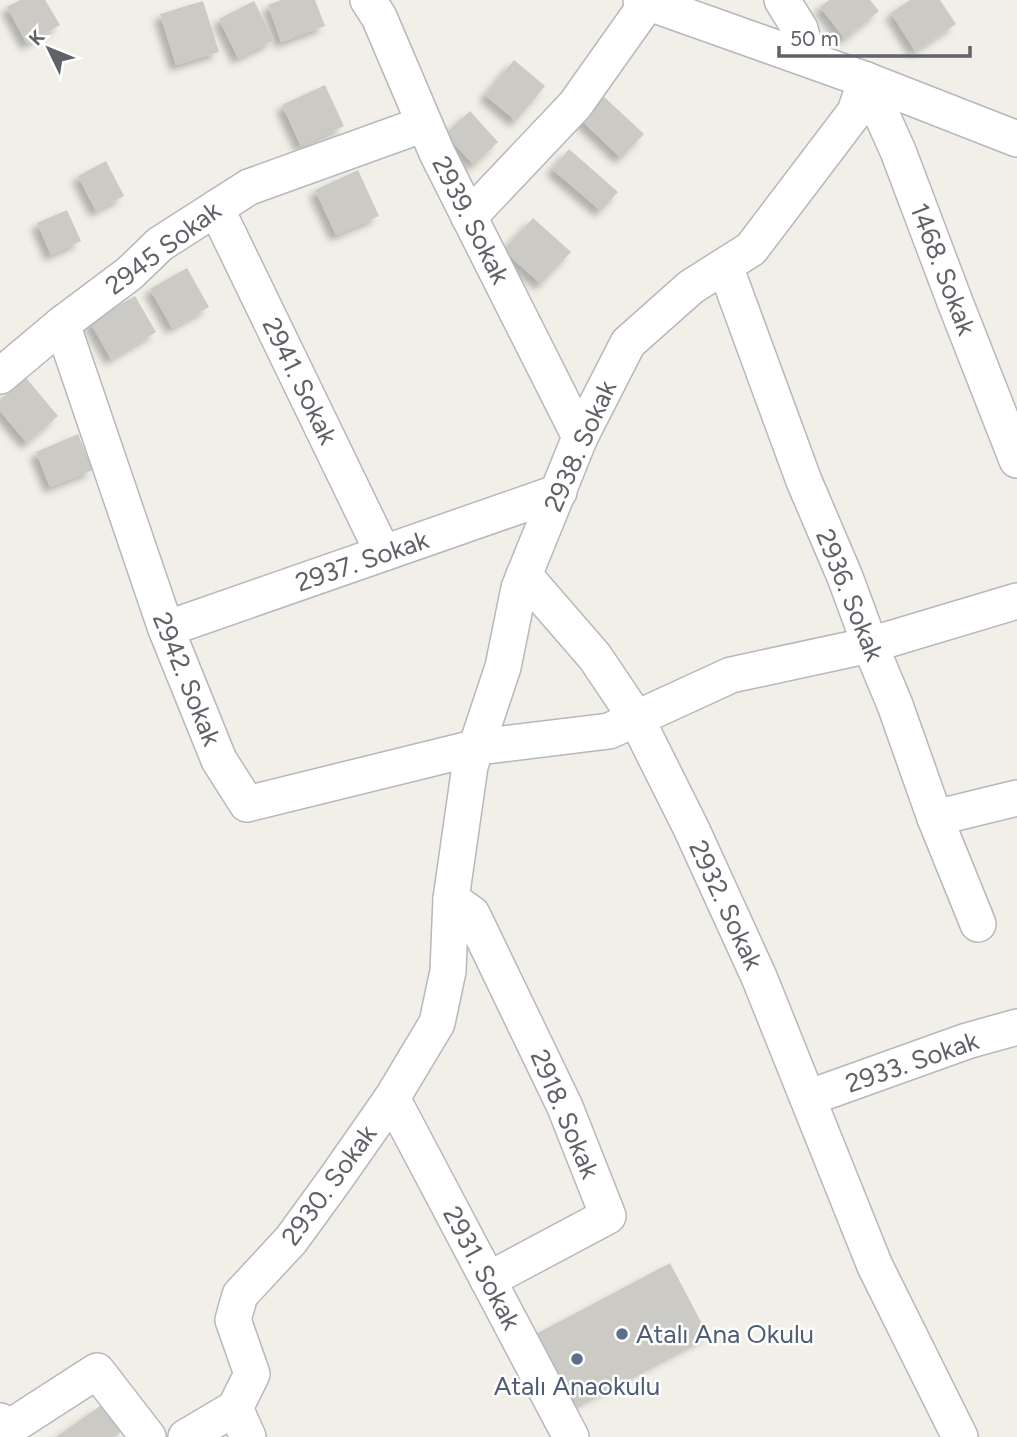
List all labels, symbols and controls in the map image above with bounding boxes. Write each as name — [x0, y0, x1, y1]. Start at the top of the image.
north arrow — [14, 14, 84, 84]
scale bar — [779, 14, 970, 58]
text: K — [24, 25, 50, 50]
text: 50 m — [790, 26, 839, 51]
street label: 2939. Sokak — [425, 151, 517, 290]
street label: 2945 Sokak — [99, 194, 227, 302]
street label: 1468. Sokak — [903, 199, 983, 340]
street label: 2941. Sokak — [256, 312, 345, 450]
street label: 2938. Sokak — [537, 375, 623, 517]
street label: 2937. Sokak — [291, 523, 433, 599]
street label: 2936. Sokak — [809, 524, 891, 666]
street label: 2942. Sokak — [146, 608, 228, 751]
street label: 2932. Sokak — [682, 835, 770, 975]
street label: 2933. Sokak — [841, 1024, 983, 1100]
street label: 2918. Sokak — [524, 1045, 607, 1184]
street label: 2930. Sokak — [275, 1118, 384, 1251]
street label: 2931. Sokak — [436, 1201, 528, 1336]
place label: Atalı Ana Okulu — [636, 1318, 814, 1350]
marker: Atalı Ana Okulu — [614, 1326, 630, 1342]
marker: Atalı Anaokulu — [569, 1351, 585, 1367]
place label: Atalı Anaokulu — [494, 1370, 660, 1402]

